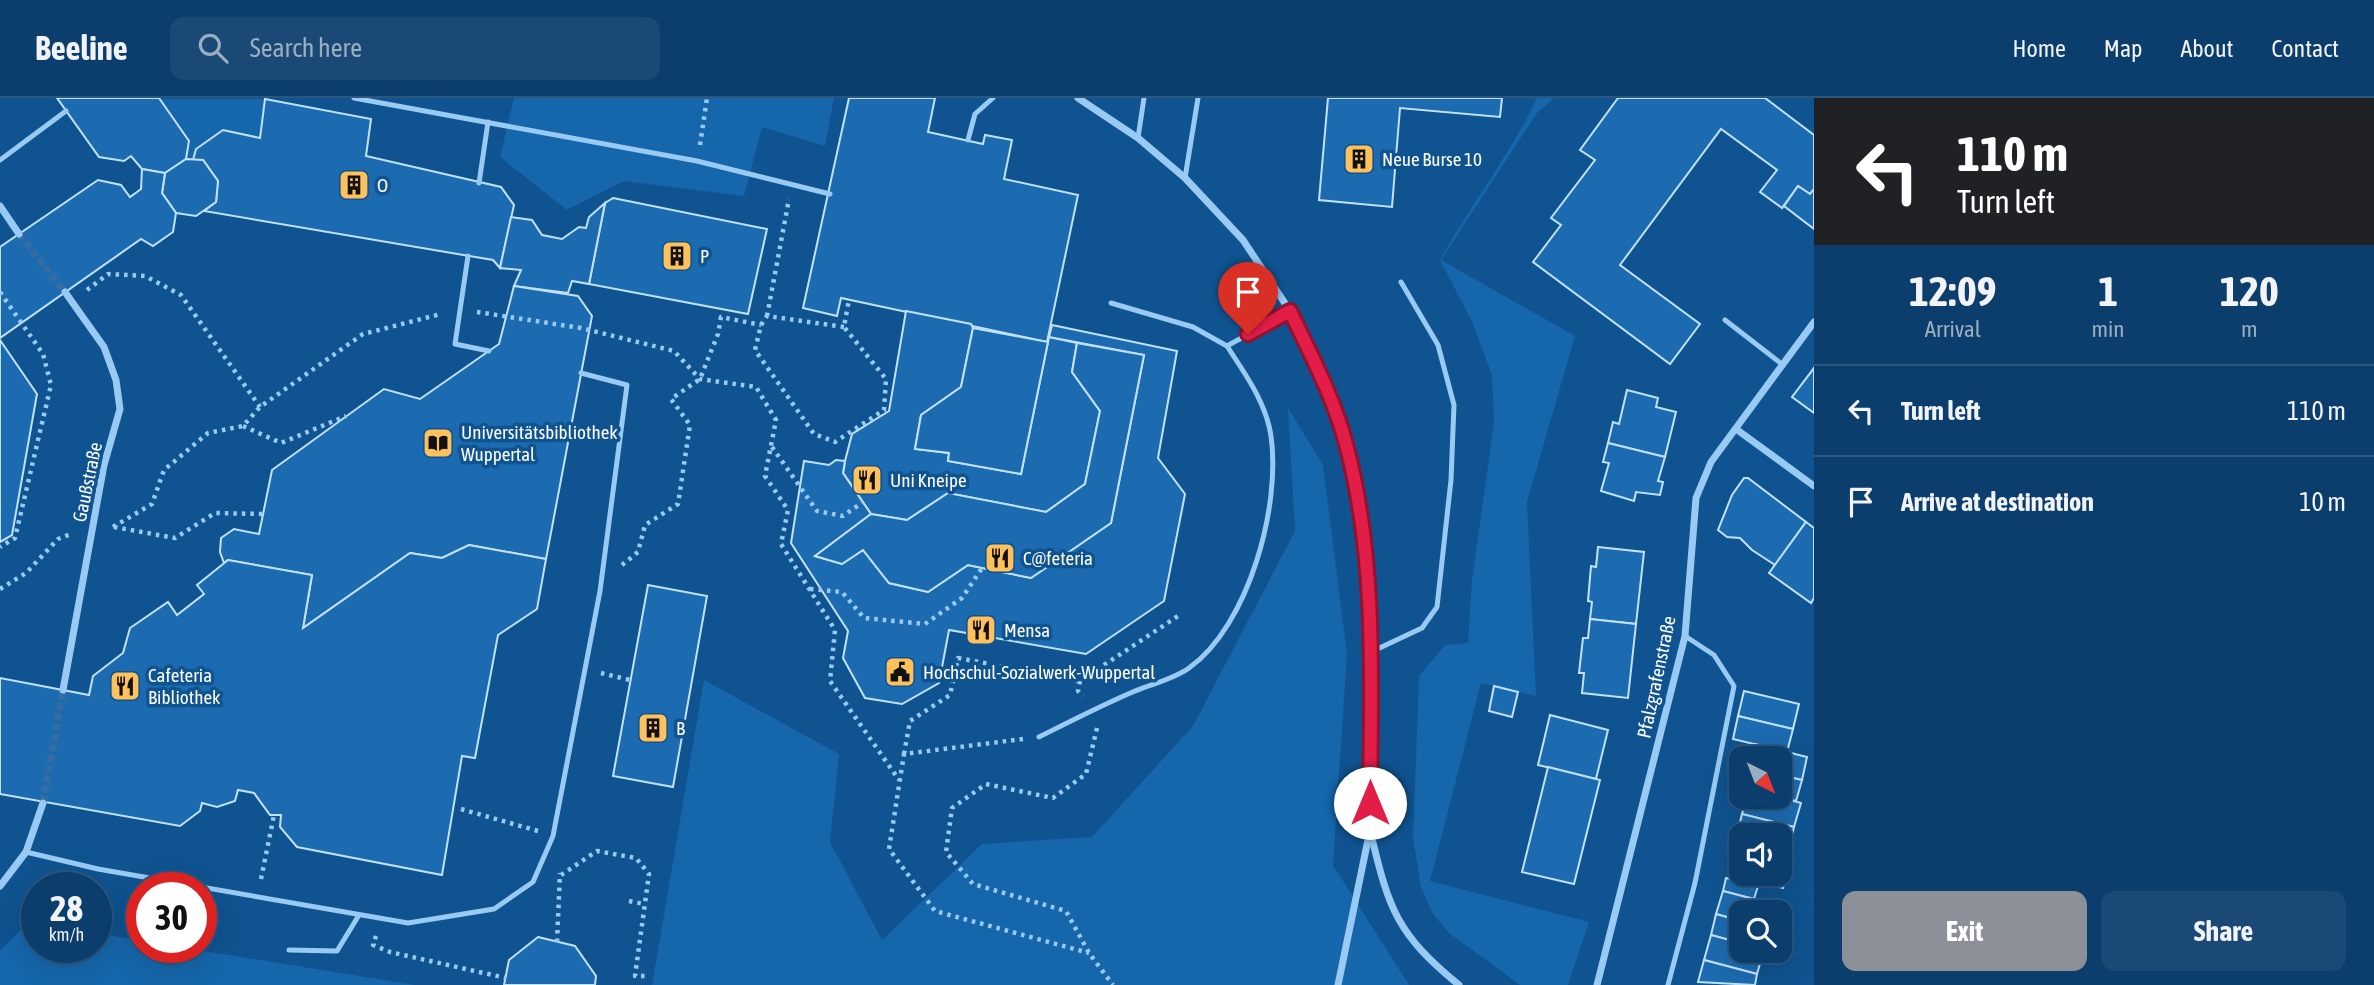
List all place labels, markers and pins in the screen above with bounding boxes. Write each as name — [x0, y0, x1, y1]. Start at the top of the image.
building icon: Neue Burse 10 — [1342, 142, 1376, 176]
place label: Neue Burse 10 — [1382, 148, 1482, 170]
building icon: O — [337, 168, 371, 202]
place label: O — [377, 174, 388, 196]
building icon: P — [660, 239, 694, 273]
place label: P — [700, 245, 709, 267]
pin — [1218, 262, 1278, 334]
place label: Universitätsbibliothek Wuppertal — [461, 421, 618, 465]
library icon: Universitätsbibliothek Wuppertal — [421, 426, 455, 460]
restaurant icon: Uni Kneipe — [850, 463, 884, 497]
place label: Uni Kneipe — [890, 469, 967, 491]
restaurant icon: C@feteria — [983, 541, 1017, 575]
place label: C@feteria — [1023, 547, 1093, 569]
restaurant icon: Mensa — [964, 613, 998, 647]
place label: Mensa — [1004, 619, 1050, 641]
public building icon: Hochschul-Sozialwerk-Wuppertal — [883, 655, 917, 689]
place label: Hochschul-Sozialwerk-Wuppertal — [923, 661, 1155, 683]
place label: Cafeteria Bibliothek — [148, 664, 221, 708]
restaurant icon: Cafeteria Bibliothek — [108, 669, 142, 703]
building icon: B — [636, 711, 670, 745]
place label: B — [676, 717, 685, 739]

